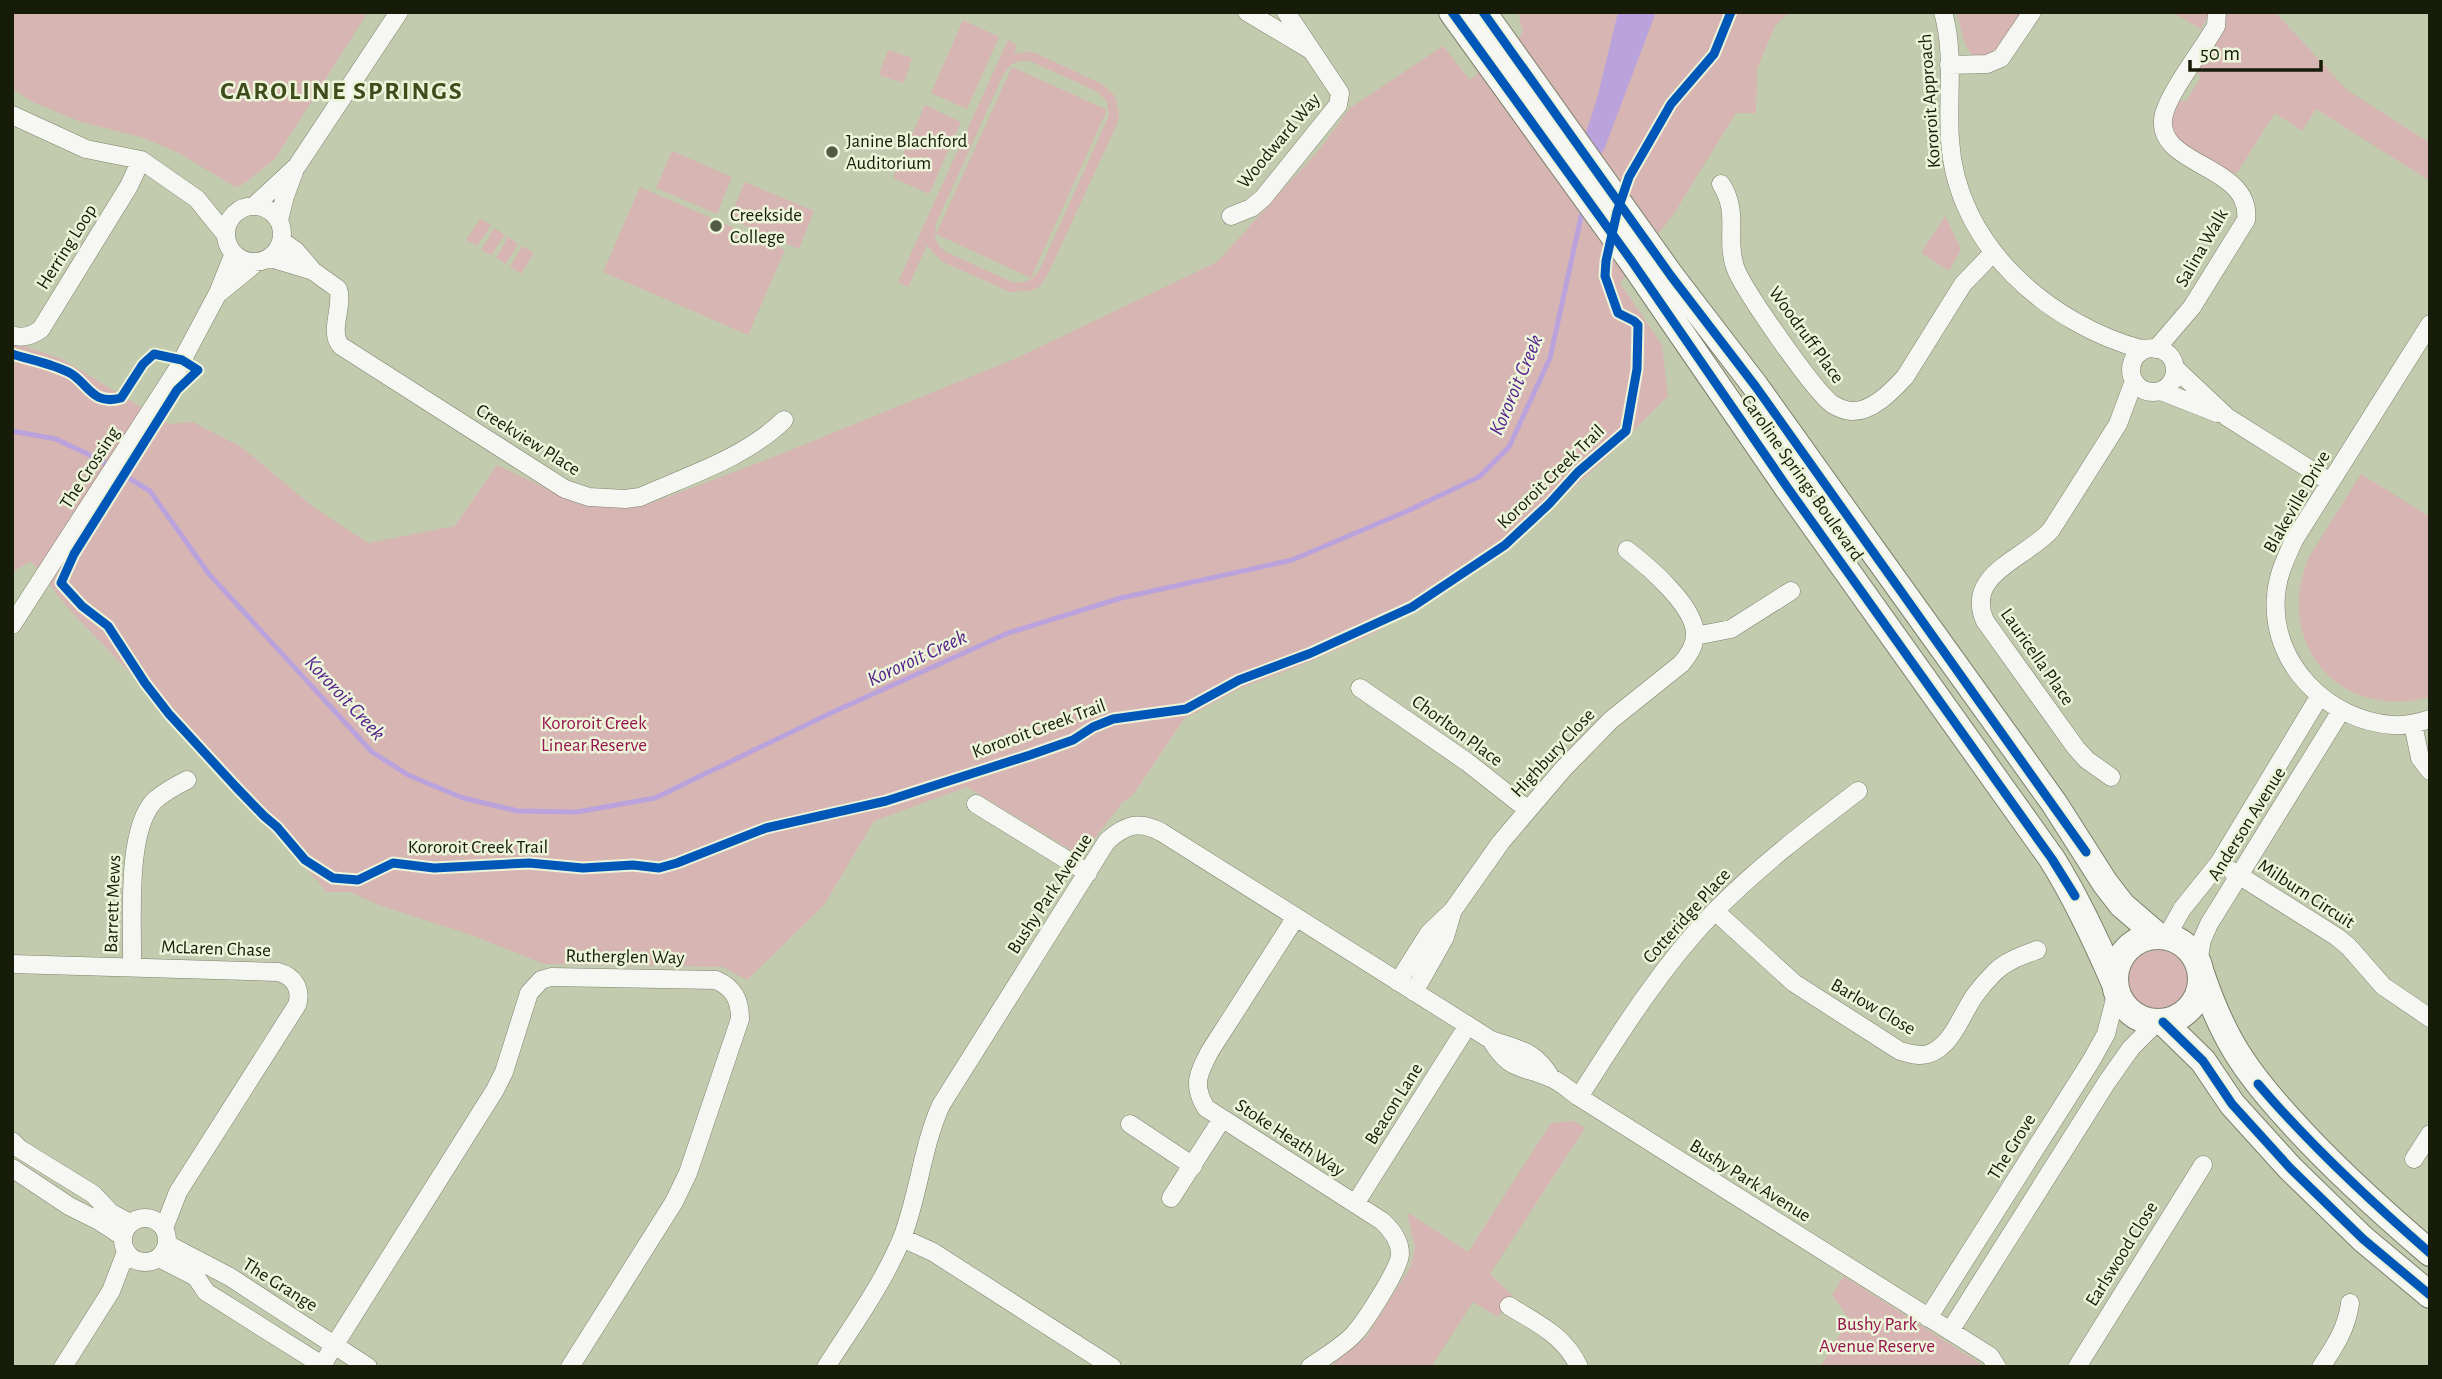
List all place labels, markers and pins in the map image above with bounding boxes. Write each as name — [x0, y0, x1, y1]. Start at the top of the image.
place label: Janine Blachford Auditorium — [846, 132, 968, 173]
marker: Janine Blachford Auditorium — [824, 144, 840, 160]
place label: Creekside College — [730, 206, 802, 247]
marker: Creekside College — [708, 218, 724, 234]

